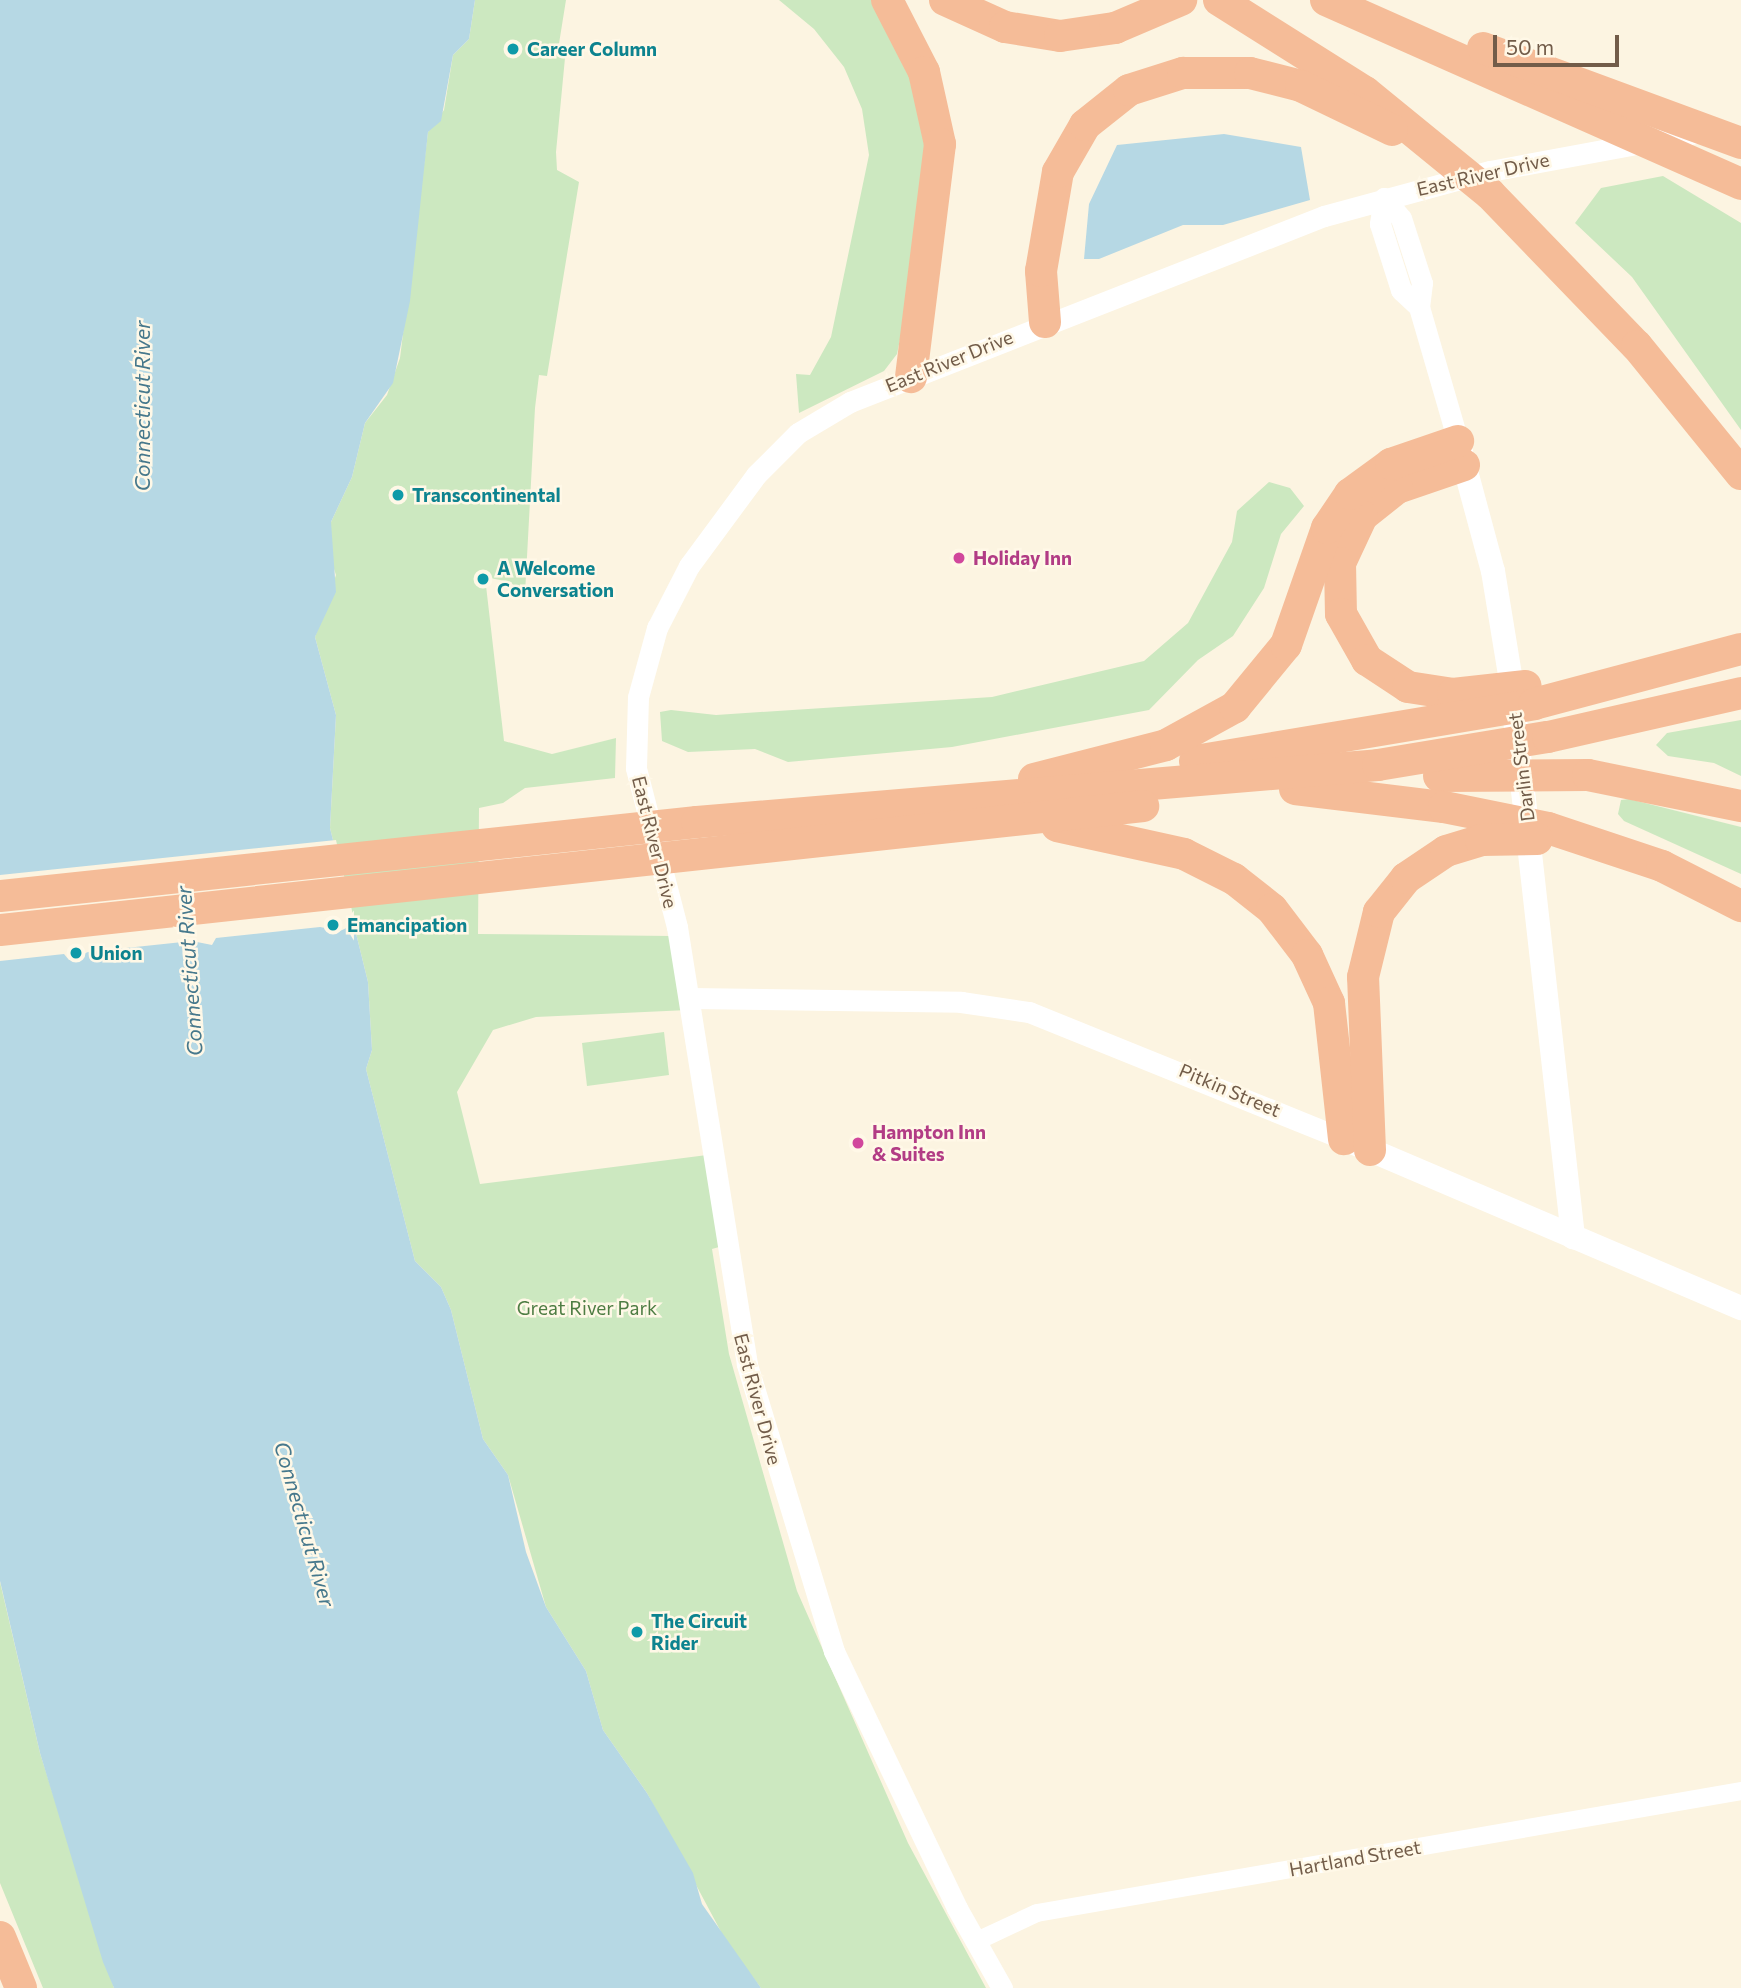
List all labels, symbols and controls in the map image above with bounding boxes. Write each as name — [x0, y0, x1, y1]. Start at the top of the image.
scale bar — [1496, 21, 1622, 65]
text: 50 m — [1506, 34, 1554, 59]
place label: Career Column — [527, 38, 657, 60]
marker: Career Column — [505, 41, 521, 57]
street label: East River Drive — [1414, 148, 1552, 200]
water label: Connecticut River — [129, 321, 155, 491]
street label: East River Drive — [882, 325, 1016, 397]
place label: Transcontinental — [412, 484, 561, 506]
marker: Transcontinental — [390, 487, 406, 503]
place label: Holiday Inn — [973, 547, 1072, 569]
marker: Holiday Inn — [951, 550, 967, 566]
place label: A Welcome Conversation — [497, 557, 614, 601]
marker: A Welcome Conversation — [475, 571, 491, 587]
street label: Darlin Street — [1503, 711, 1539, 823]
street label: East River Drive — [628, 774, 682, 910]
water label: Connecticut River — [170, 885, 208, 1057]
place label: Emancipation — [347, 914, 467, 936]
marker: Emancipation — [325, 917, 341, 933]
place label: Union — [90, 942, 142, 964]
marker: Union — [68, 945, 84, 961]
street label: Pitkin Street — [1176, 1058, 1284, 1122]
place label: Hampton Inn & Suites — [872, 1121, 986, 1165]
marker: Hampton Inn & Suites — [850, 1135, 866, 1151]
park label: Great River Park — [517, 1297, 657, 1319]
street label: East River Drive — [729, 1331, 787, 1467]
water label: Connecticut River — [269, 1438, 341, 1610]
place label: The Circuit Rider — [651, 1610, 747, 1654]
marker: The Circuit Rider — [629, 1624, 645, 1640]
street label: Hartland Street — [1287, 1835, 1423, 1881]

